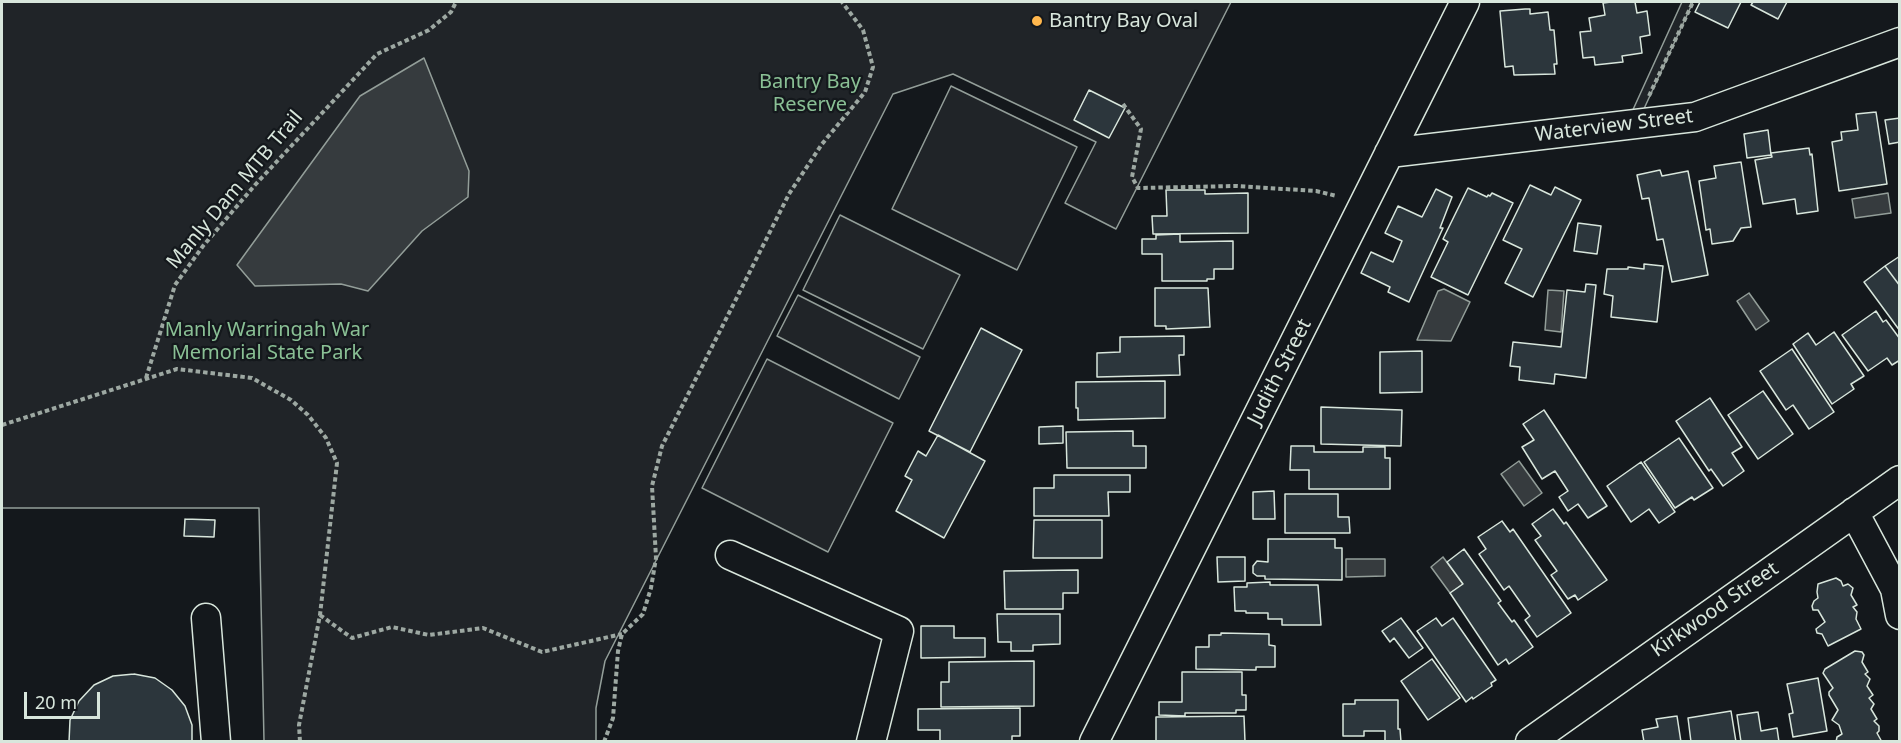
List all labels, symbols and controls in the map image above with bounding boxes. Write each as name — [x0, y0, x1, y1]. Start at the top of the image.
place label: Bantry Bay Oval — [1049, 9, 1198, 33]
marker: Bantry Bay Oval — [1030, 14, 1044, 28]
park label: Bantry Bay Reserve — [759, 70, 861, 117]
street label: Waterview Street — [1534, 104, 1694, 148]
street label: Manly Dam MTB Trail — [162, 106, 308, 274]
street label: Judith Street — [1243, 315, 1317, 429]
park label: Manly Warringah War Memorial State Park — [165, 318, 369, 365]
street label: Kirkwood Street — [1647, 557, 1783, 663]
scale bar — [27, 680, 104, 718]
text: 20 m — [35, 690, 77, 714]

